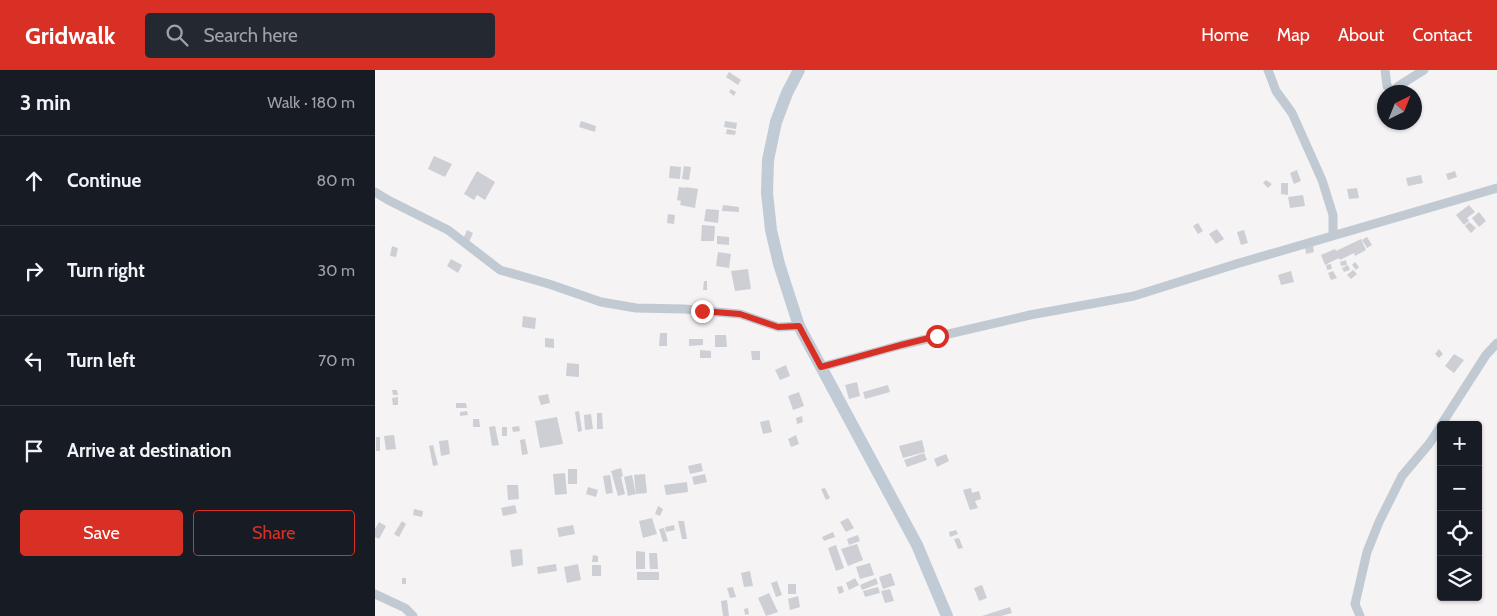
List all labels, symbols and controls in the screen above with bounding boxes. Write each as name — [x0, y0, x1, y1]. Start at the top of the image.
search box — [145, 13, 495, 58]
text: Gridwalk — [25, 21, 115, 50]
icon: search — [163, 21, 191, 49]
text: Search here — [203, 24, 298, 47]
text: Home — [1201, 24, 1249, 46]
text: Map — [1277, 24, 1310, 46]
text: About — [1338, 24, 1384, 46]
text: Contact — [1412, 24, 1472, 46]
north arrow — [1377, 85, 1422, 130]
text: 3 min — [20, 90, 71, 115]
text: Walk · 180 m — [267, 93, 355, 112]
icon: ahead — [20, 167, 48, 195]
text: Continue — [67, 169, 141, 192]
text: 80 m — [317, 171, 355, 190]
icon: right — [20, 257, 48, 285]
text: Turn right — [67, 259, 145, 282]
text: 30 m — [318, 261, 355, 280]
route end — [691, 300, 714, 323]
route start — [926, 325, 949, 348]
icon: left — [20, 347, 48, 375]
text: Turn left — [67, 349, 135, 372]
text: 70 m — [318, 351, 355, 370]
map controls — [1437, 421, 1482, 601]
button: + — [1437, 421, 1482, 466]
icon: arrive — [20, 437, 48, 465]
text: Arrive at destination — [67, 439, 231, 462]
button: − — [1437, 466, 1482, 511]
button: Save — [20, 510, 183, 556]
button: Share — [193, 510, 355, 556]
button: locate — [1437, 511, 1482, 556]
button: layers — [1437, 556, 1482, 601]

